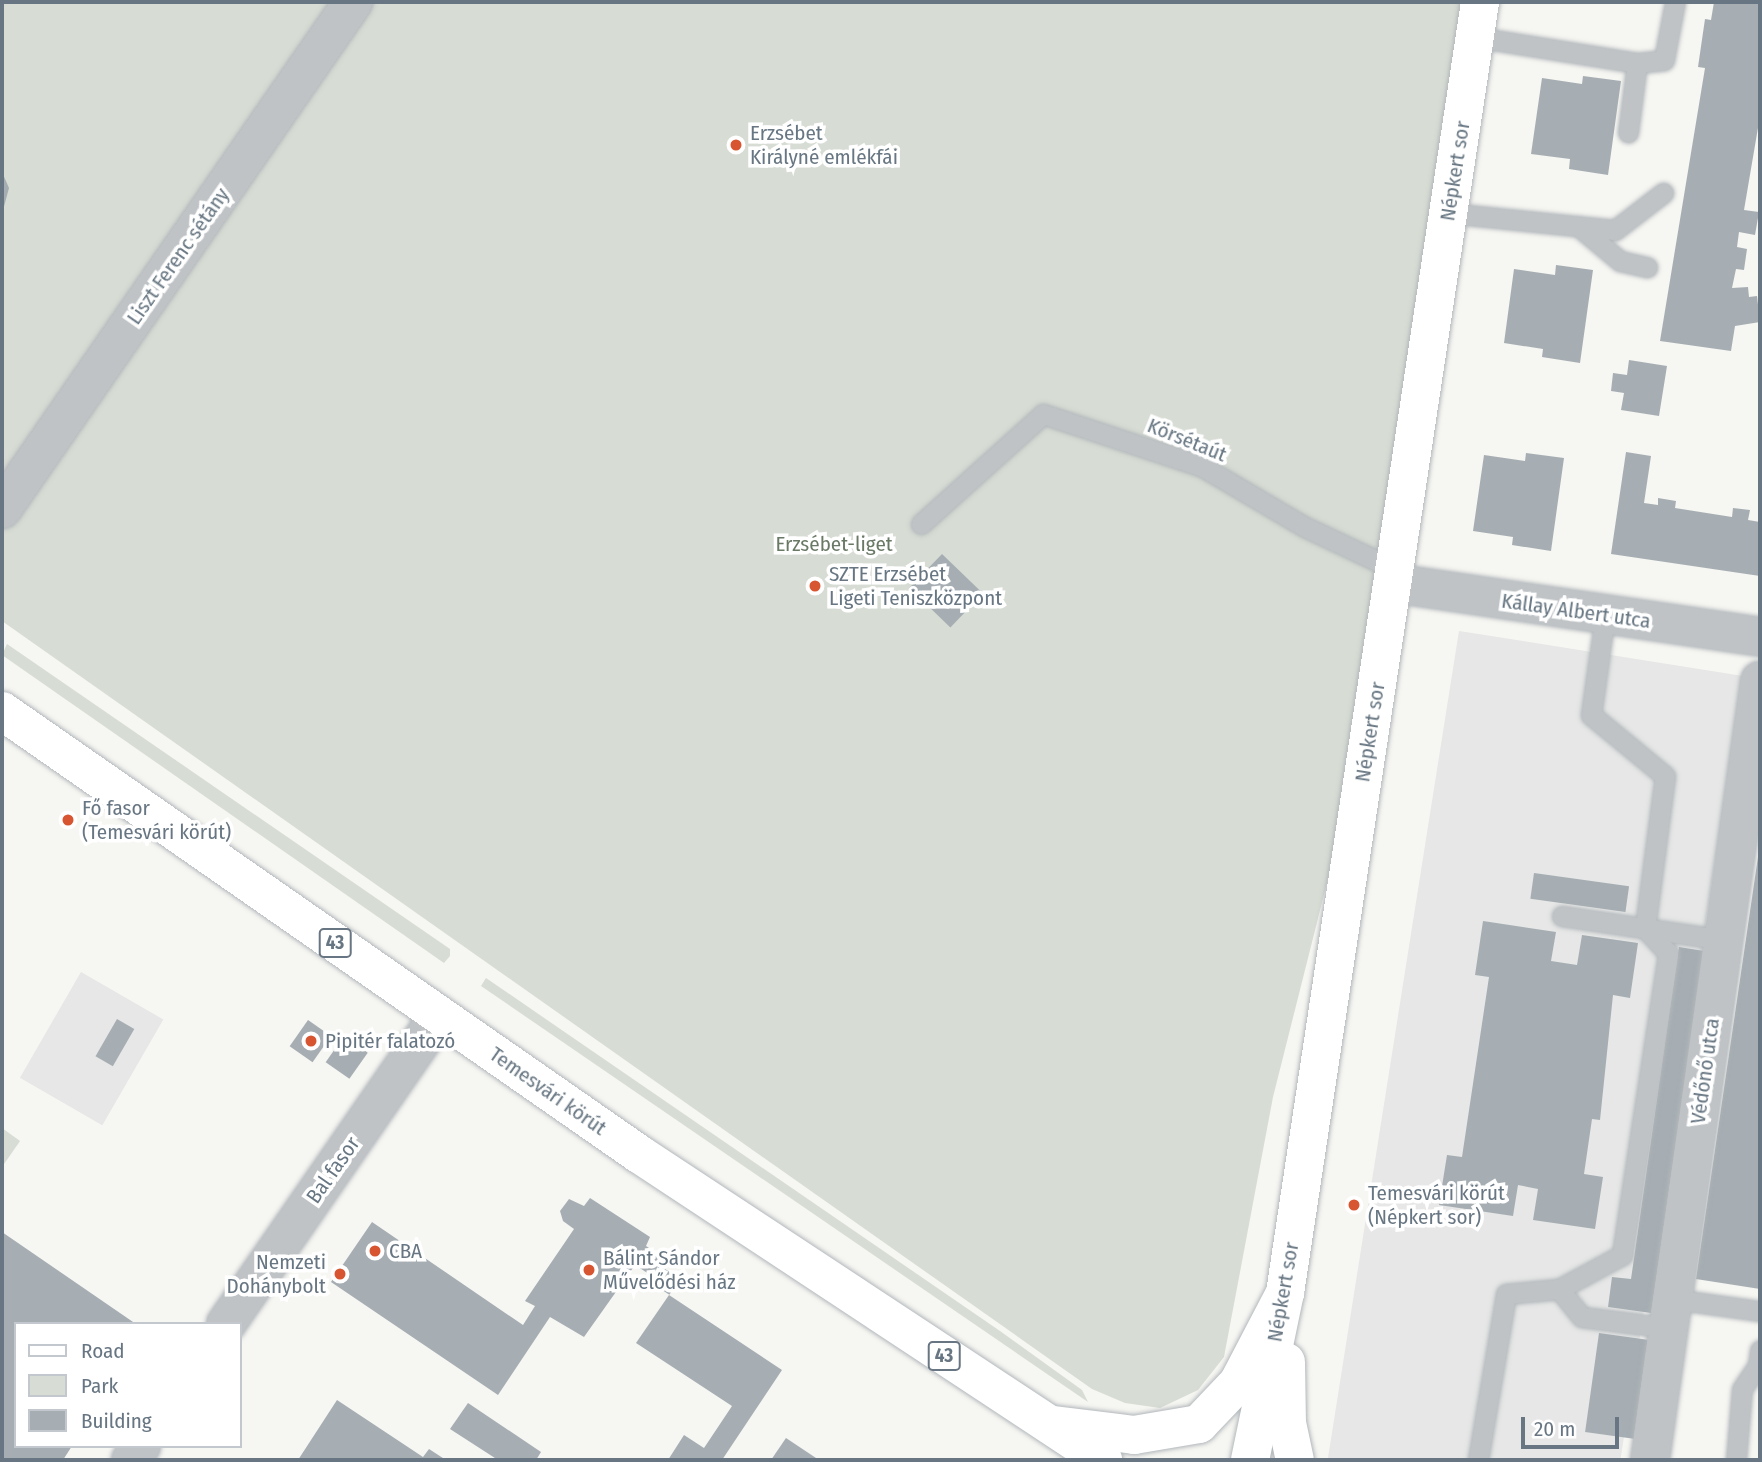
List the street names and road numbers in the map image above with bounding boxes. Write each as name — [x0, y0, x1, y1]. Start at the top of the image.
street label: Népkert sor — [1435, 119, 1475, 223]
street label: Liszt Ferenc sétány — [121, 183, 235, 329]
street label: Körsétaút — [1144, 413, 1230, 467]
street label: Kállay Albert utca — [1500, 588, 1652, 634]
street label: Népkert sor — [1350, 680, 1390, 784]
road number: 43 — [318, 928, 352, 959]
street label: Védőnő utca — [1685, 1017, 1725, 1125]
street label: Temesvári körút — [485, 1041, 611, 1141]
street label: Bal fasor — [301, 1132, 365, 1208]
street label: Népkert sor — [1262, 1240, 1304, 1344]
road number: 43 — [926, 1340, 962, 1372]

